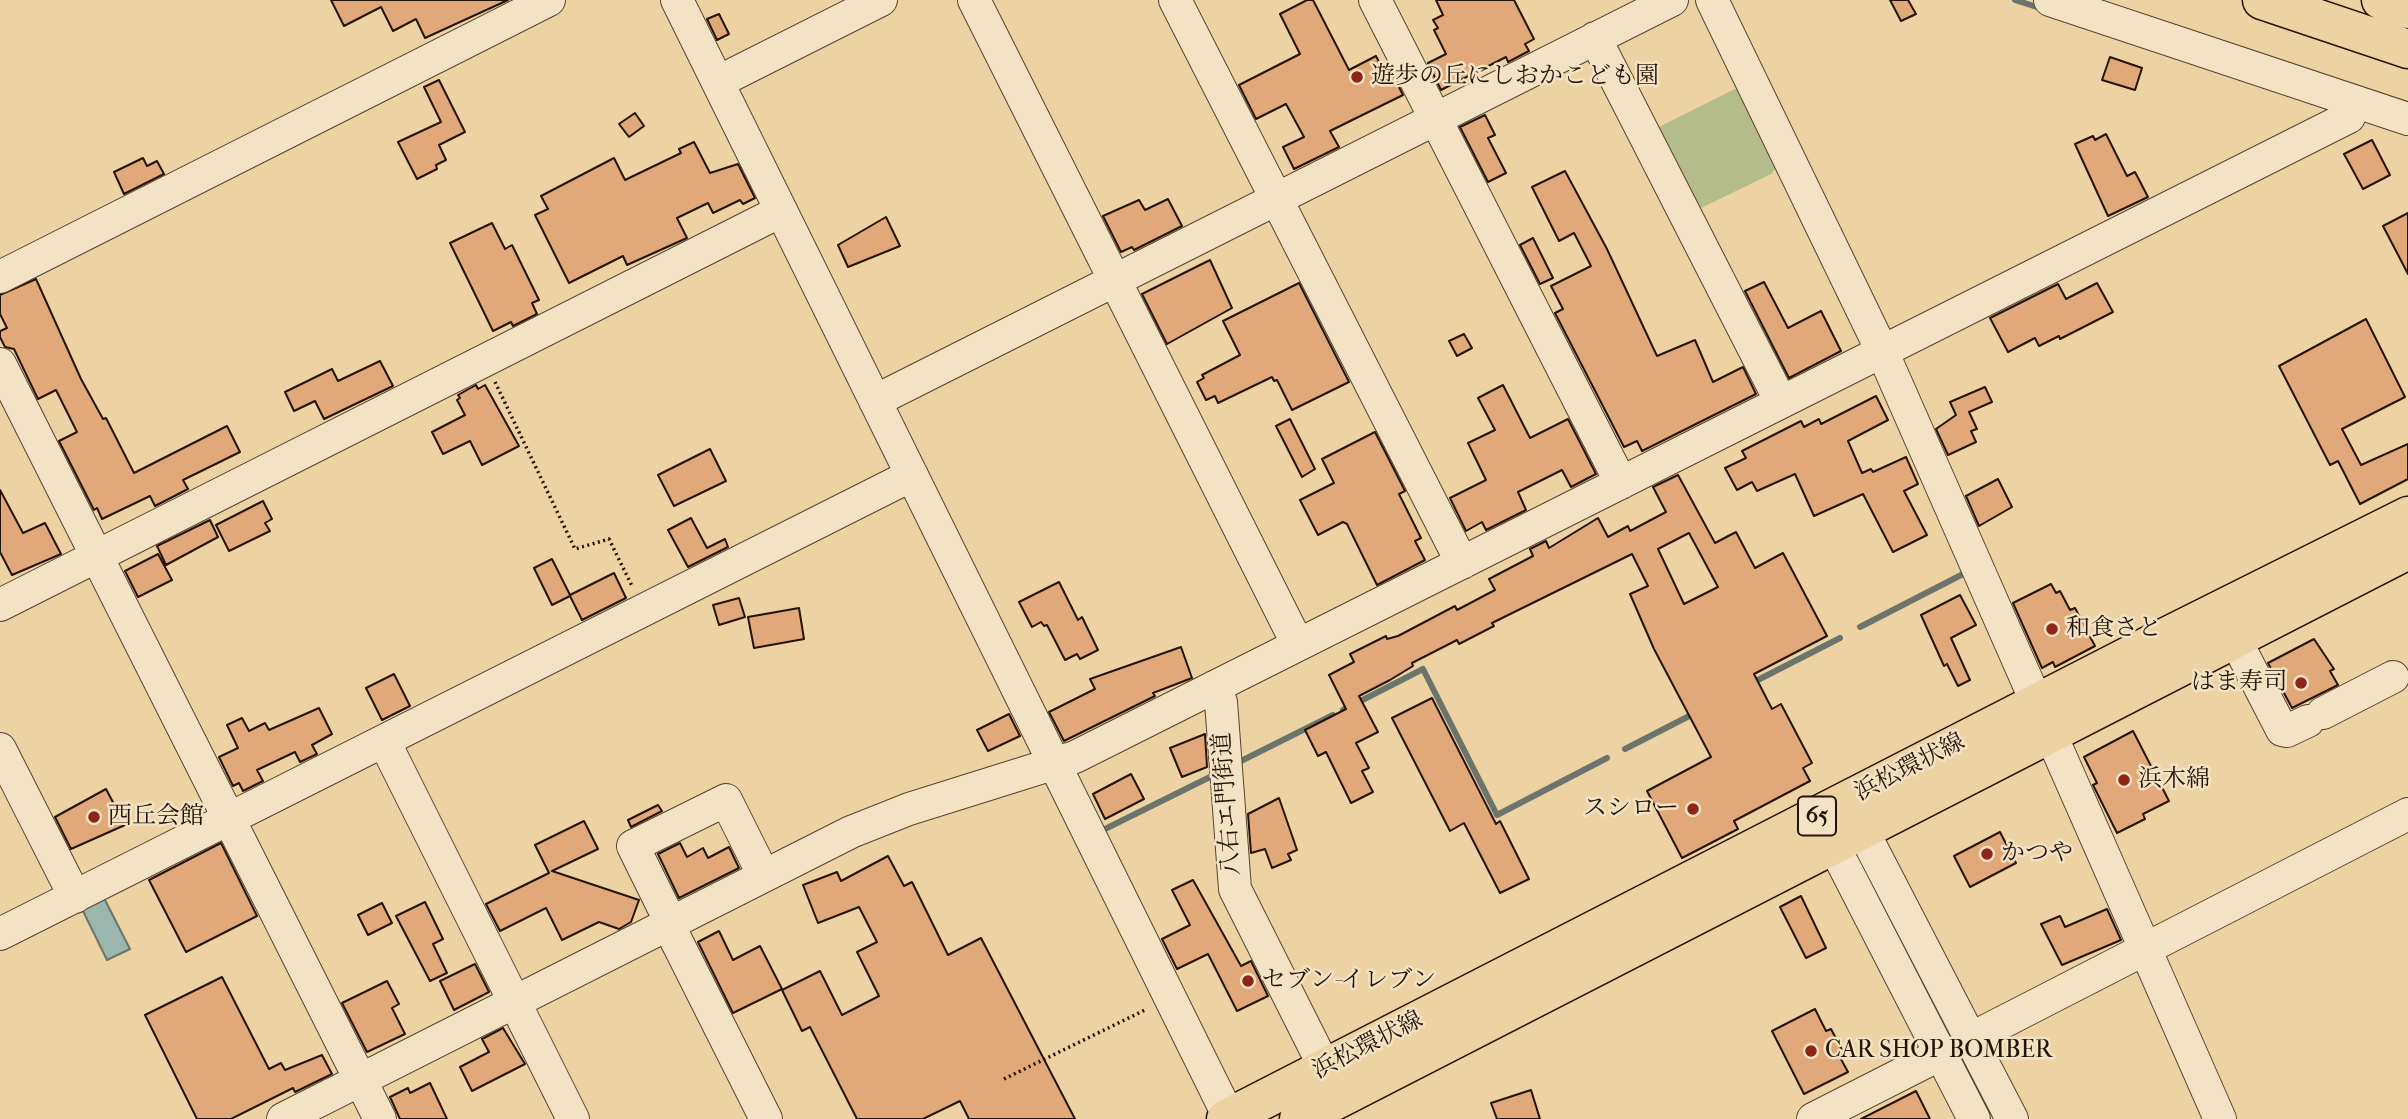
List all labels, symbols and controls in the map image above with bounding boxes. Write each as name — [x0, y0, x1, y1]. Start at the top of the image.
place label: 遊歩の丘にしおかこども園 — [1371, 63, 1659, 91]
marker: 遊歩の丘にしおかこども園 — [1349, 69, 1365, 85]
place label: 和食さと — [2066, 615, 2162, 643]
marker: 和食さと — [2044, 621, 2060, 637]
place label: はま寿司 — [2191, 669, 2287, 697]
marker: はま寿司 — [2293, 675, 2309, 691]
street label: 浜松環状線 — [1850, 728, 1970, 808]
street label: 八右エ門街道 — [1209, 731, 1247, 877]
place label: 浜木綿 — [2138, 766, 2210, 794]
marker: 浜木綿 — [2116, 772, 2132, 788]
place label: スシロー — [1583, 795, 1679, 823]
road number: 65 — [1798, 796, 1836, 836]
marker: スシロー — [1685, 801, 1701, 817]
place label: 西丘会館 — [108, 803, 204, 831]
marker: 西丘会館 — [86, 809, 102, 825]
place label: かつや — [2001, 840, 2073, 868]
marker: かつや — [1979, 846, 1995, 862]
place label: セブン-イレブン — [1262, 967, 1436, 995]
marker: セブン-イレブン — [1240, 973, 1256, 989]
street label: 浜松環状線 — [1308, 1006, 1428, 1086]
place label: CAR SHOP BOMBER — [1825, 1037, 2052, 1065]
marker: CAR SHOP BOMBER — [1803, 1043, 1819, 1059]

